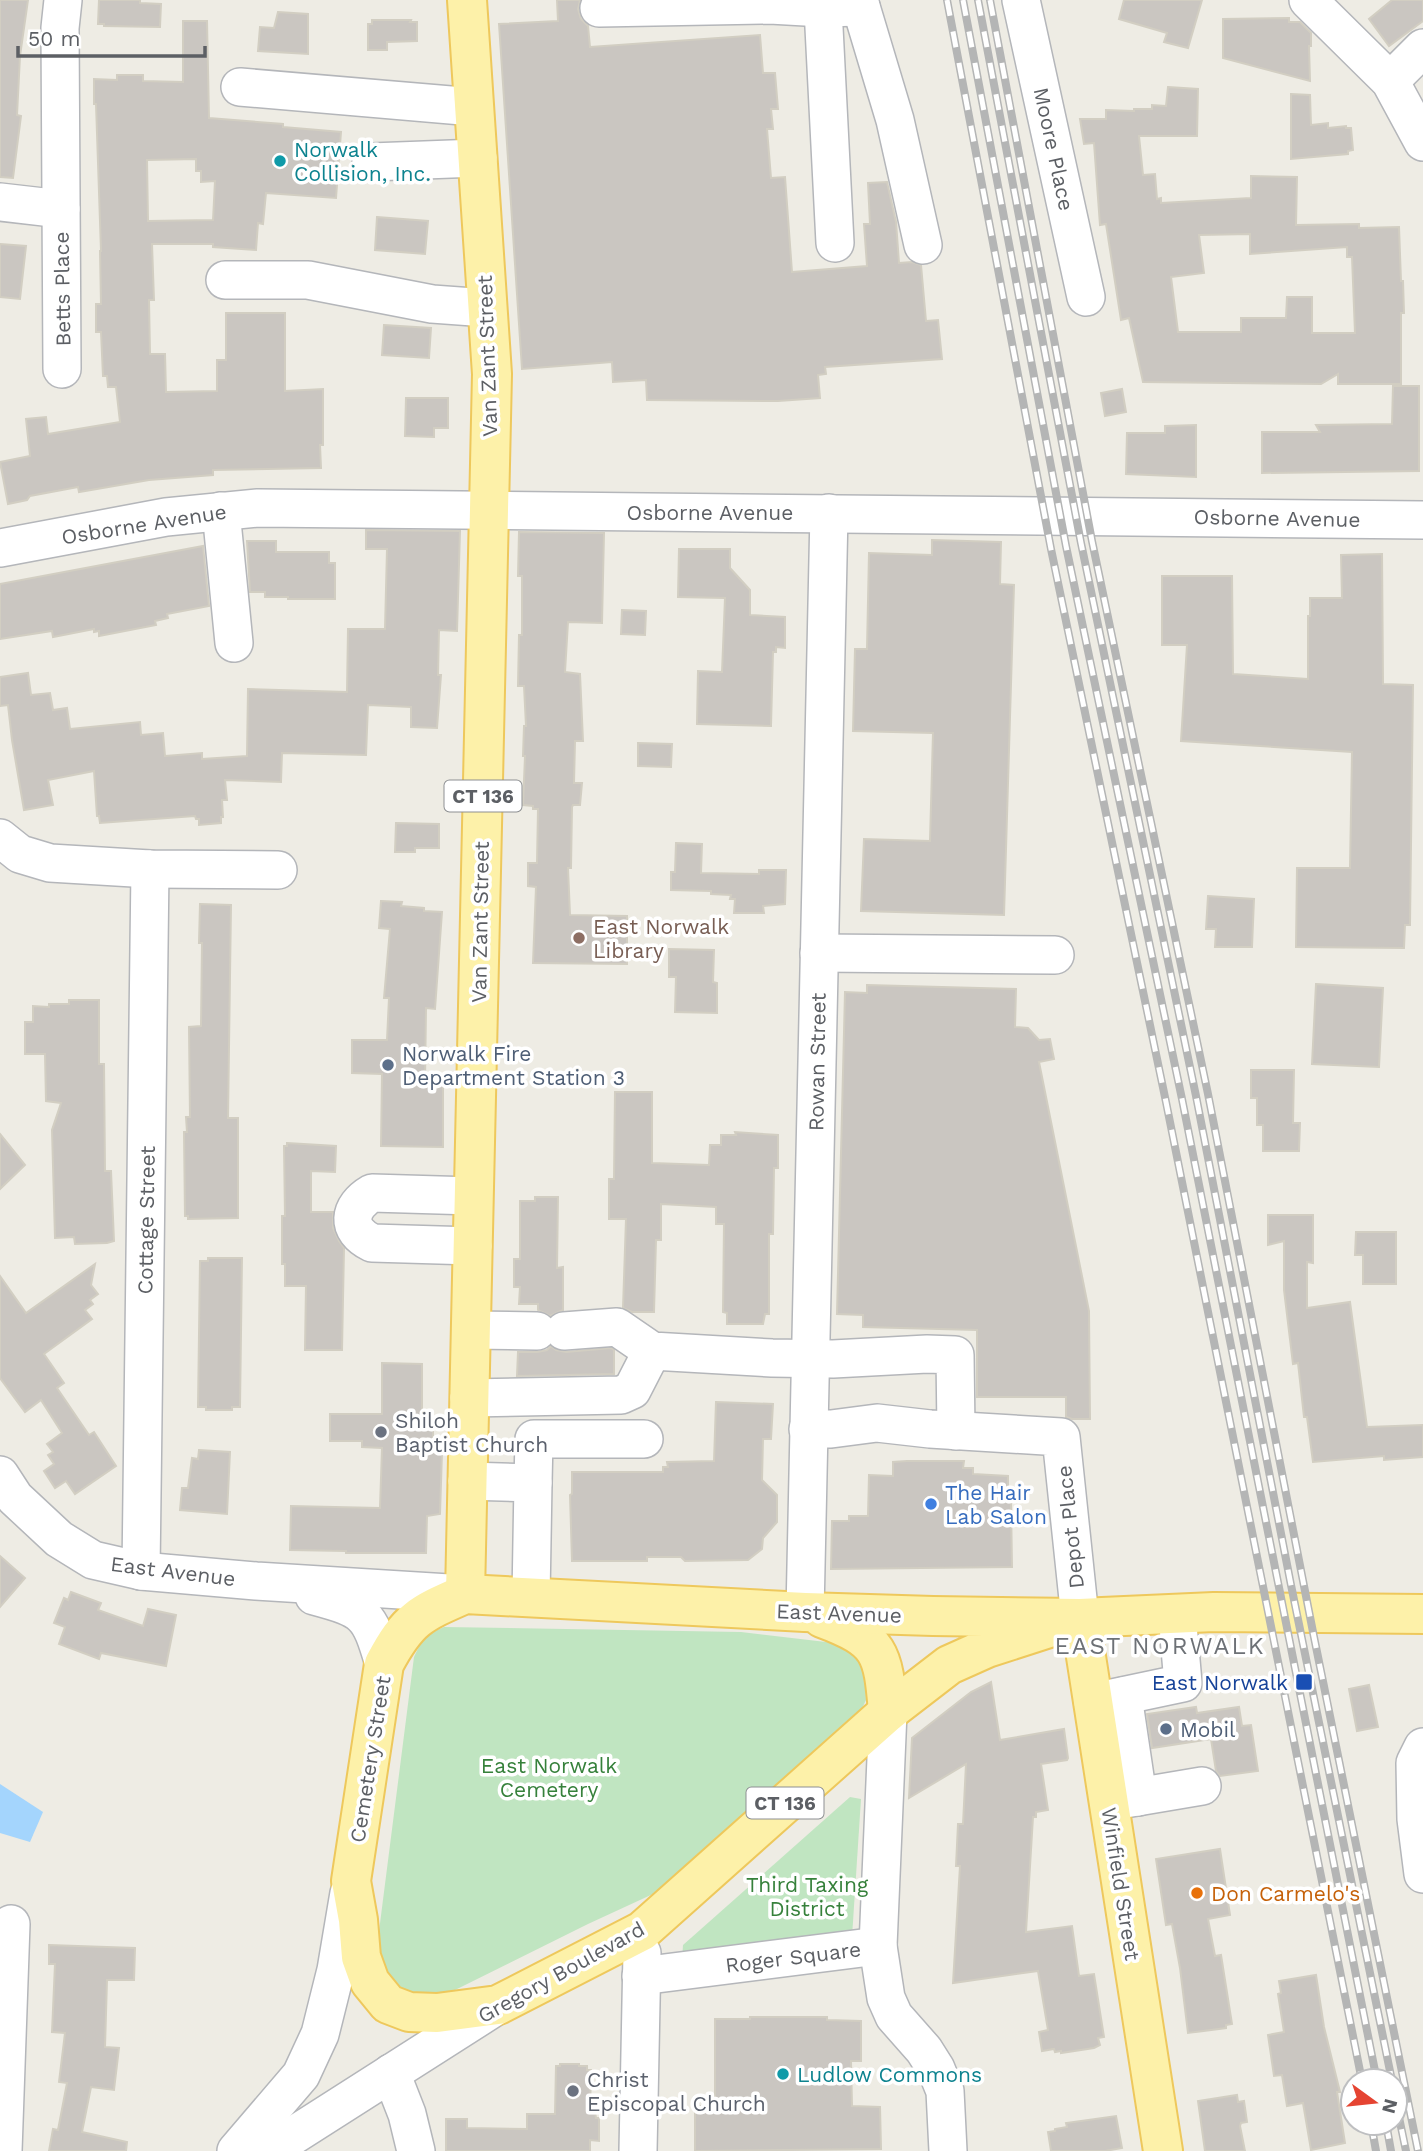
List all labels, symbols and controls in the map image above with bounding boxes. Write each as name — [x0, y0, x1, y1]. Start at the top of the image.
scale bar — [18, 14, 205, 58]
text: 50 m — [28, 26, 80, 51]
street label: Moore Place — [1029, 85, 1079, 213]
place label: Norwalk Collision, Inc. — [294, 137, 431, 186]
marker: Norwalk Collision, Inc. — [272, 153, 288, 169]
street label: Betts Place — [48, 231, 76, 347]
street label: Van Zant Street — [472, 275, 502, 437]
street label: Osborne Avenue — [60, 499, 228, 549]
street label: Osborne Avenue — [627, 500, 793, 525]
street label: Osborne Avenue — [1193, 504, 1361, 532]
road number: CT 136 — [444, 780, 522, 811]
street label: Van Zant Street — [466, 841, 494, 1003]
place label: East Norwalk Library — [593, 914, 729, 963]
marker: East Norwalk Library — [571, 930, 587, 946]
street label: Rowan Street — [803, 992, 831, 1131]
place label: Norwalk Fire Department Station 3 — [402, 1041, 625, 1090]
marker: Norwalk Fire Department Station 3 — [380, 1057, 396, 1073]
street label: Cottage Street — [132, 1145, 160, 1295]
place label: Shiloh Baptist Church — [395, 1408, 548, 1457]
marker: Shiloh Baptist Church — [373, 1424, 389, 1440]
street label: Depot Place — [1051, 1464, 1089, 1590]
place label: The Hair Lab Salon — [945, 1480, 1047, 1529]
marker: The Hair Lab Salon — [923, 1496, 939, 1512]
street label: East Avenue — [109, 1551, 237, 1591]
street label: East Avenue — [776, 1598, 902, 1628]
district label: EAST NORWALK — [1054, 1632, 1266, 1660]
place label: East Norwalk — [1152, 1670, 1288, 1695]
marker: East Norwalk — [1294, 1672, 1314, 1692]
street label: Cemetery Street — [344, 1674, 396, 1844]
place label: Mobil — [1180, 1717, 1236, 1742]
marker: Mobil — [1158, 1721, 1174, 1737]
park label: East Norwalk Cemetery — [481, 1753, 617, 1802]
road number: CT 136 — [746, 1787, 824, 1818]
street label: Winfield Street — [1097, 1806, 1145, 1962]
park label: Third Taxing District — [746, 1872, 869, 1921]
place label: Don Carmelo's — [1211, 1881, 1360, 1906]
marker: Don Carmelo's — [1189, 1885, 1205, 1901]
street label: Gregory Boulevard — [473, 1916, 649, 2028]
street label: Roger Square — [724, 1936, 862, 1978]
place label: Ludlow Commons — [797, 2062, 982, 2087]
marker: Ludlow Commons — [775, 2066, 791, 2082]
place label: Christ Episcopal Church — [587, 2067, 766, 2116]
north arrow — [1339, 2067, 1409, 2137]
marker: Christ Episcopal Church — [565, 2083, 581, 2099]
text: N — [1377, 2096, 1403, 2116]

